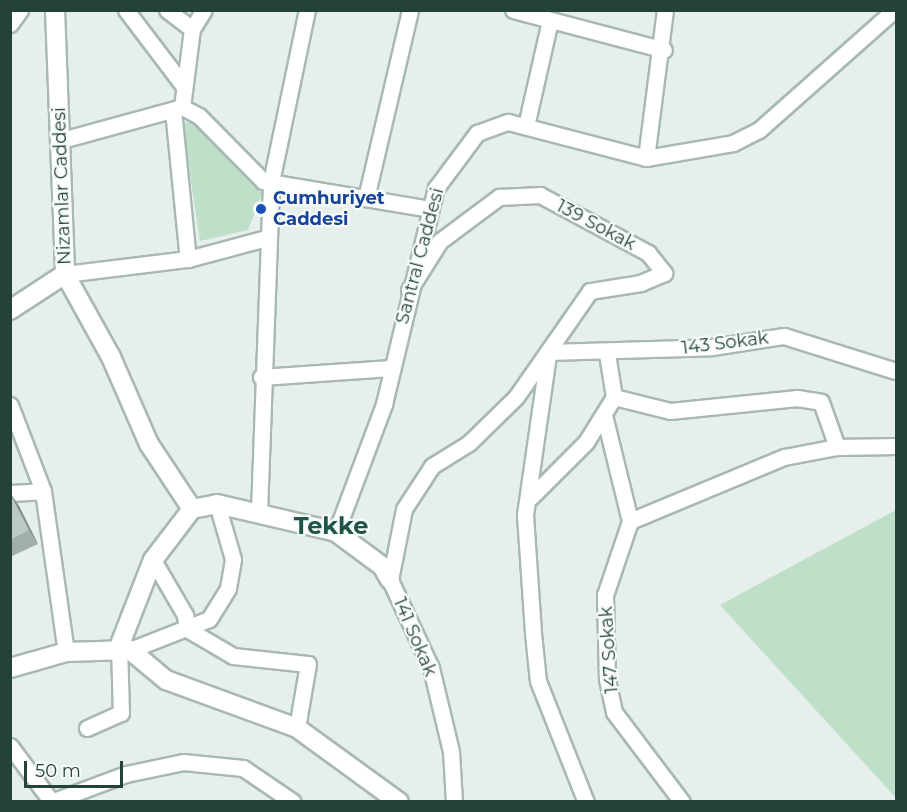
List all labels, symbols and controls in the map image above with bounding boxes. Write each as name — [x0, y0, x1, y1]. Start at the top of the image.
street label: Nizamlar Caddesi — [48, 107, 76, 265]
street label: Santral Caddesi — [391, 186, 449, 326]
place label: Cumhuriyet Caddesi — [273, 188, 385, 230]
street label: 139 Sokak — [553, 195, 639, 255]
marker: Cumhuriyet Caddesi — [254, 202, 268, 216]
street label: 143 Sokak — [680, 327, 770, 359]
district label: Tekke — [294, 512, 368, 540]
street label: 141 Sokak — [389, 594, 441, 680]
street label: 147 Sokak — [595, 606, 623, 694]
scale bar — [27, 749, 126, 787]
text: 50 m — [35, 760, 81, 782]

